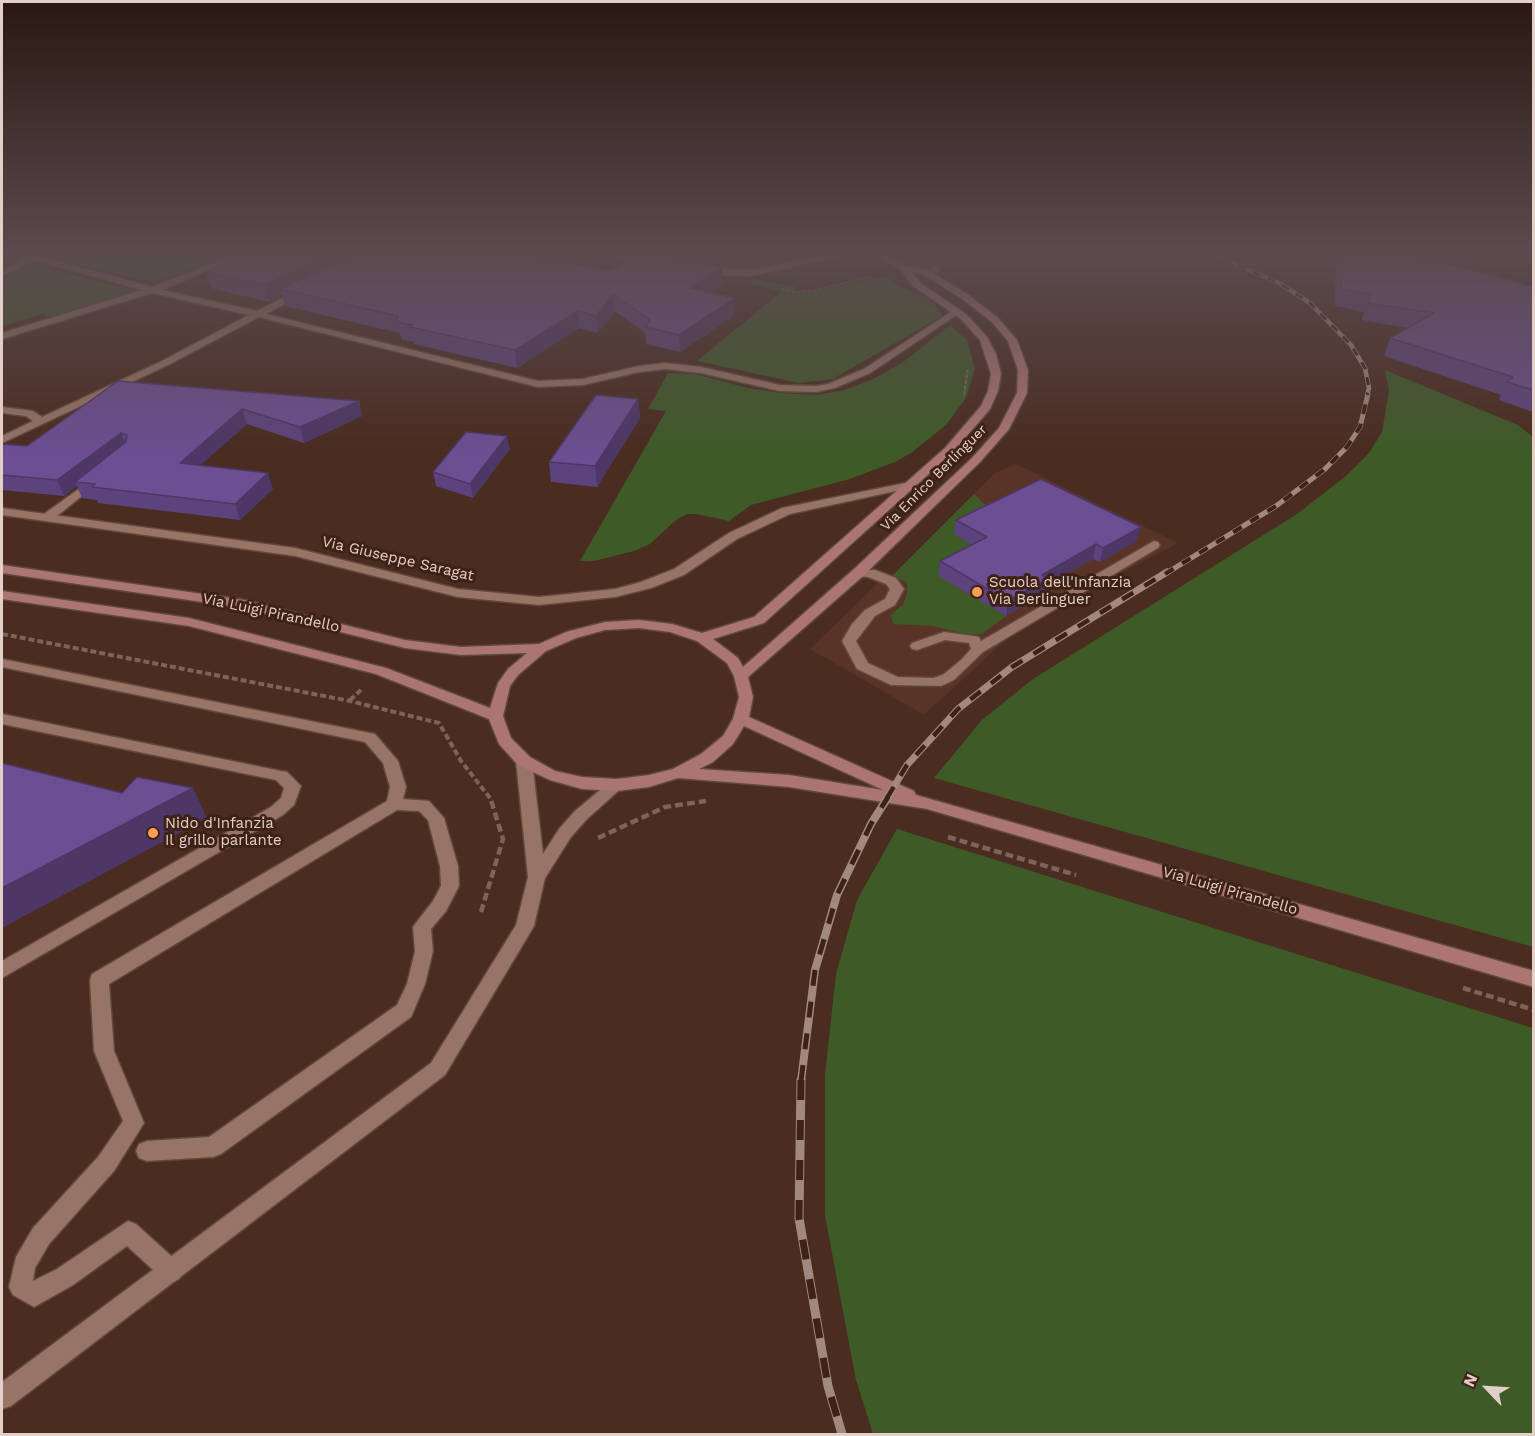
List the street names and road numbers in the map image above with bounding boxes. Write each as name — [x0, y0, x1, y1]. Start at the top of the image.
street label: Via Enrico Berlinguer — [877, 421, 991, 535]
street label: Via Giuseppe Saragat — [320, 533, 476, 585]
street label: Via Luigi Pirandello — [201, 590, 341, 636]
street label: Via Luigi Pirandello — [1160, 863, 1300, 919]

